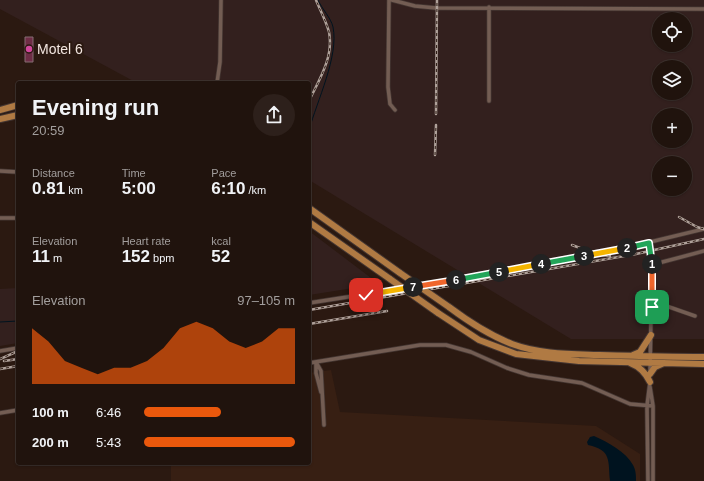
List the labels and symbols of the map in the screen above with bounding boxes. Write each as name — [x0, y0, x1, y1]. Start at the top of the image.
place label: Motel 6 — [37, 41, 83, 57]
marker: Motel 6 — [24, 44, 34, 54]
pin: 2 — [617, 238, 637, 258]
pin: 3 — [574, 246, 594, 266]
pin: 4 — [531, 254, 551, 274]
pin: 1 — [642, 254, 662, 274]
pin: 5 — [489, 262, 509, 282]
pin: 6 — [446, 270, 466, 290]
pin: 7 — [403, 277, 423, 297]
pin — [349, 278, 383, 312]
pin — [635, 290, 669, 324]

